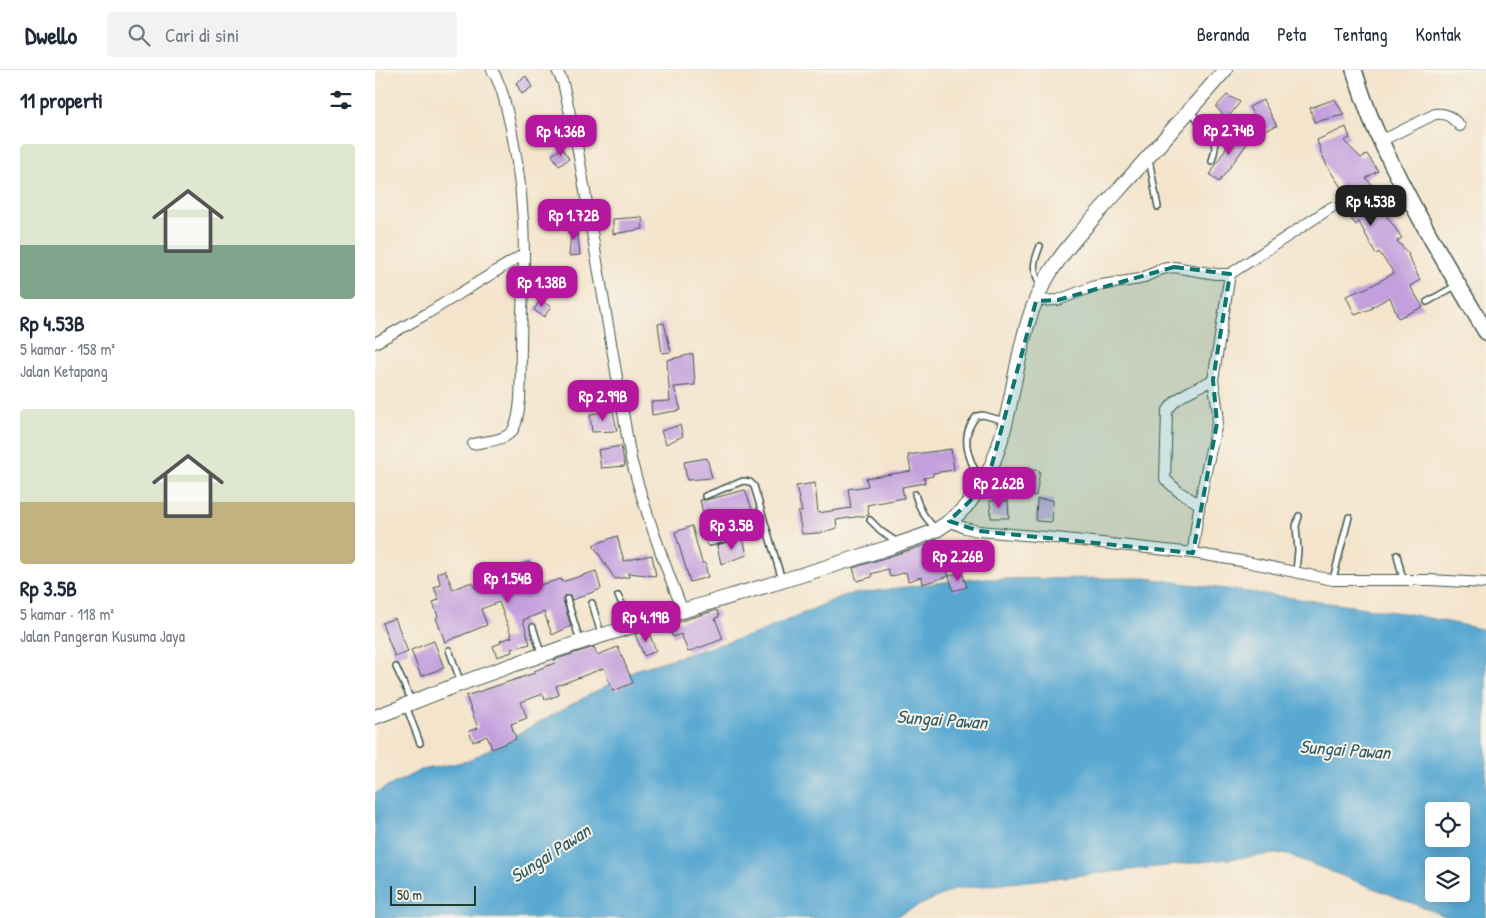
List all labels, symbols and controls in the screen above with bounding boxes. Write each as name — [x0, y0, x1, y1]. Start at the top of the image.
search box — [107, 12, 457, 57]
text: Dwello — [25, 19, 77, 51]
icon: search — [125, 21, 153, 49]
text: Cari di sini — [165, 22, 239, 48]
text: Beranda — [1197, 22, 1249, 47]
text: Peta — [1277, 22, 1306, 47]
text: Tentang — [1334, 22, 1387, 47]
text: Kontak — [1415, 22, 1461, 47]
text: 11 properti — [20, 86, 103, 115]
icon: filters — [327, 86, 355, 114]
pin: Rp 4.36B — [509, 114, 613, 157]
pin: Rp 2.74B — [1177, 114, 1281, 156]
text: Rp 2.74B — [1204, 119, 1254, 141]
text: Rp 4.36B — [537, 120, 585, 142]
icon: home — [143, 176, 233, 266]
pin: Rp 4.53B — [1319, 184, 1423, 227]
text: Rp 4.53B — [1346, 190, 1396, 212]
pin: Rp 1.72B — [522, 198, 626, 241]
text: Rp 1.72B — [549, 204, 599, 226]
pin: Rp 1.38B — [490, 266, 594, 308]
text: Rp 1.38B — [517, 271, 567, 293]
text: Rp 4.53B — [20, 309, 85, 338]
text: 5 kamar · 158 m² — [20, 338, 115, 360]
text: Jalan Ketapang — [20, 360, 108, 382]
pin: Rp 2.99B — [551, 380, 655, 422]
text: Rp 2.99B — [579, 385, 627, 407]
icon: home — [143, 441, 233, 531]
pin: Rp 2.62B — [947, 466, 1051, 509]
text: Rp 2.62B — [974, 472, 1024, 494]
pin: Rp 3.5B — [686, 508, 778, 551]
text: Rp 3.5B — [710, 514, 754, 536]
pin: Rp 2.26B — [906, 540, 1010, 582]
text: Rp 2.26B — [933, 545, 983, 567]
pin: Rp 1.54B — [456, 562, 560, 604]
text: Rp 1.54B — [484, 567, 532, 589]
text: Rp 3.5B — [20, 574, 77, 603]
pin: Rp 4.19B — [594, 600, 698, 643]
text: 5 kamar · 118 m² — [20, 603, 114, 625]
text: Rp 4.19B — [622, 606, 670, 628]
text: Jalan Pangeran Kusuma Jaya — [20, 625, 185, 647]
water label: Sungai Pawan — [896, 703, 990, 735]
water label: Sungai Pawan — [1299, 733, 1393, 765]
map controls — [1425, 802, 1470, 902]
button: locate — [1425, 802, 1470, 847]
water label: Sungai Pawan — [505, 817, 596, 889]
button: layers — [1425, 857, 1470, 902]
scale bar — [390, 883, 476, 906]
text: 50 m — [397, 885, 422, 904]

